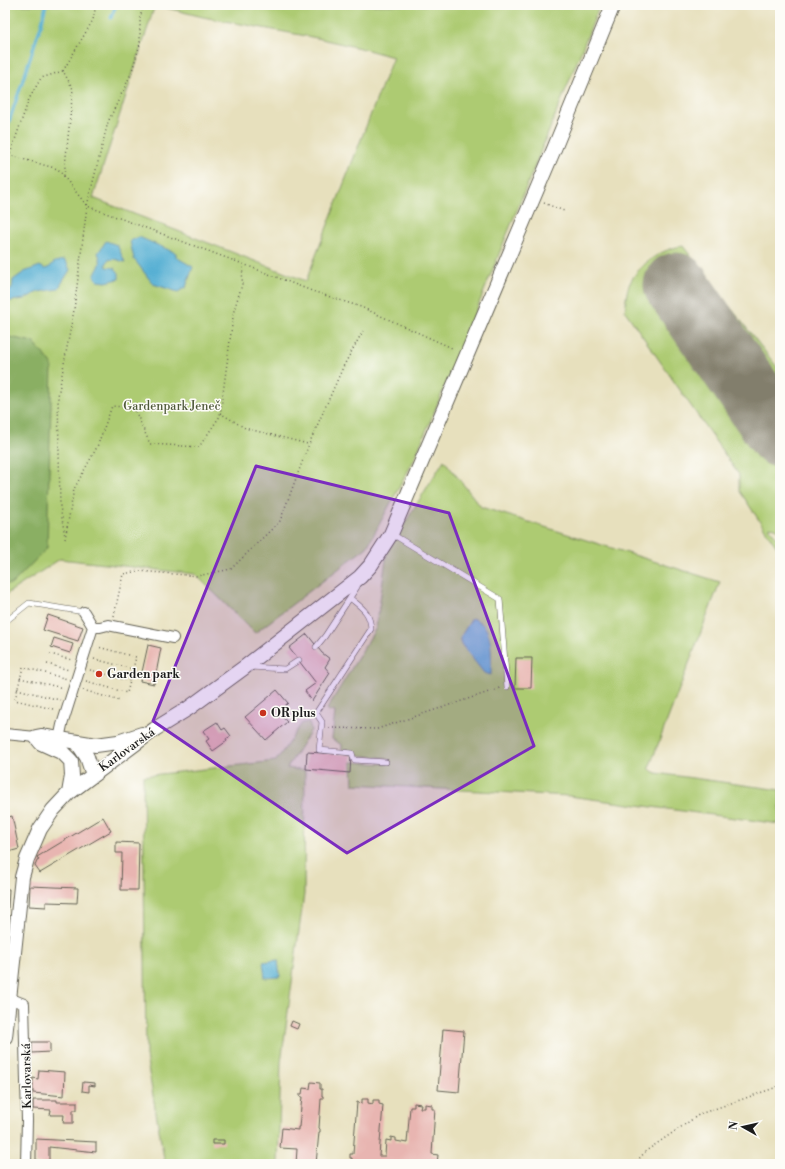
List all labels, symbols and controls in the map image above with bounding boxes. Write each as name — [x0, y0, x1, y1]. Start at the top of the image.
park label: Gardenpark Jeneč — [123, 399, 221, 414]
place label: Garden park — [107, 667, 180, 682]
marker: Garden park — [94, 669, 104, 679]
place label: OR plus — [271, 706, 316, 721]
marker: OR plus — [258, 708, 268, 718]
street label: Karlovarská — [96, 724, 159, 775]
street label: Karlovarská — [19, 1042, 35, 1109]
north arrow — [723, 1107, 763, 1147]
text: N — [727, 1120, 742, 1131]

